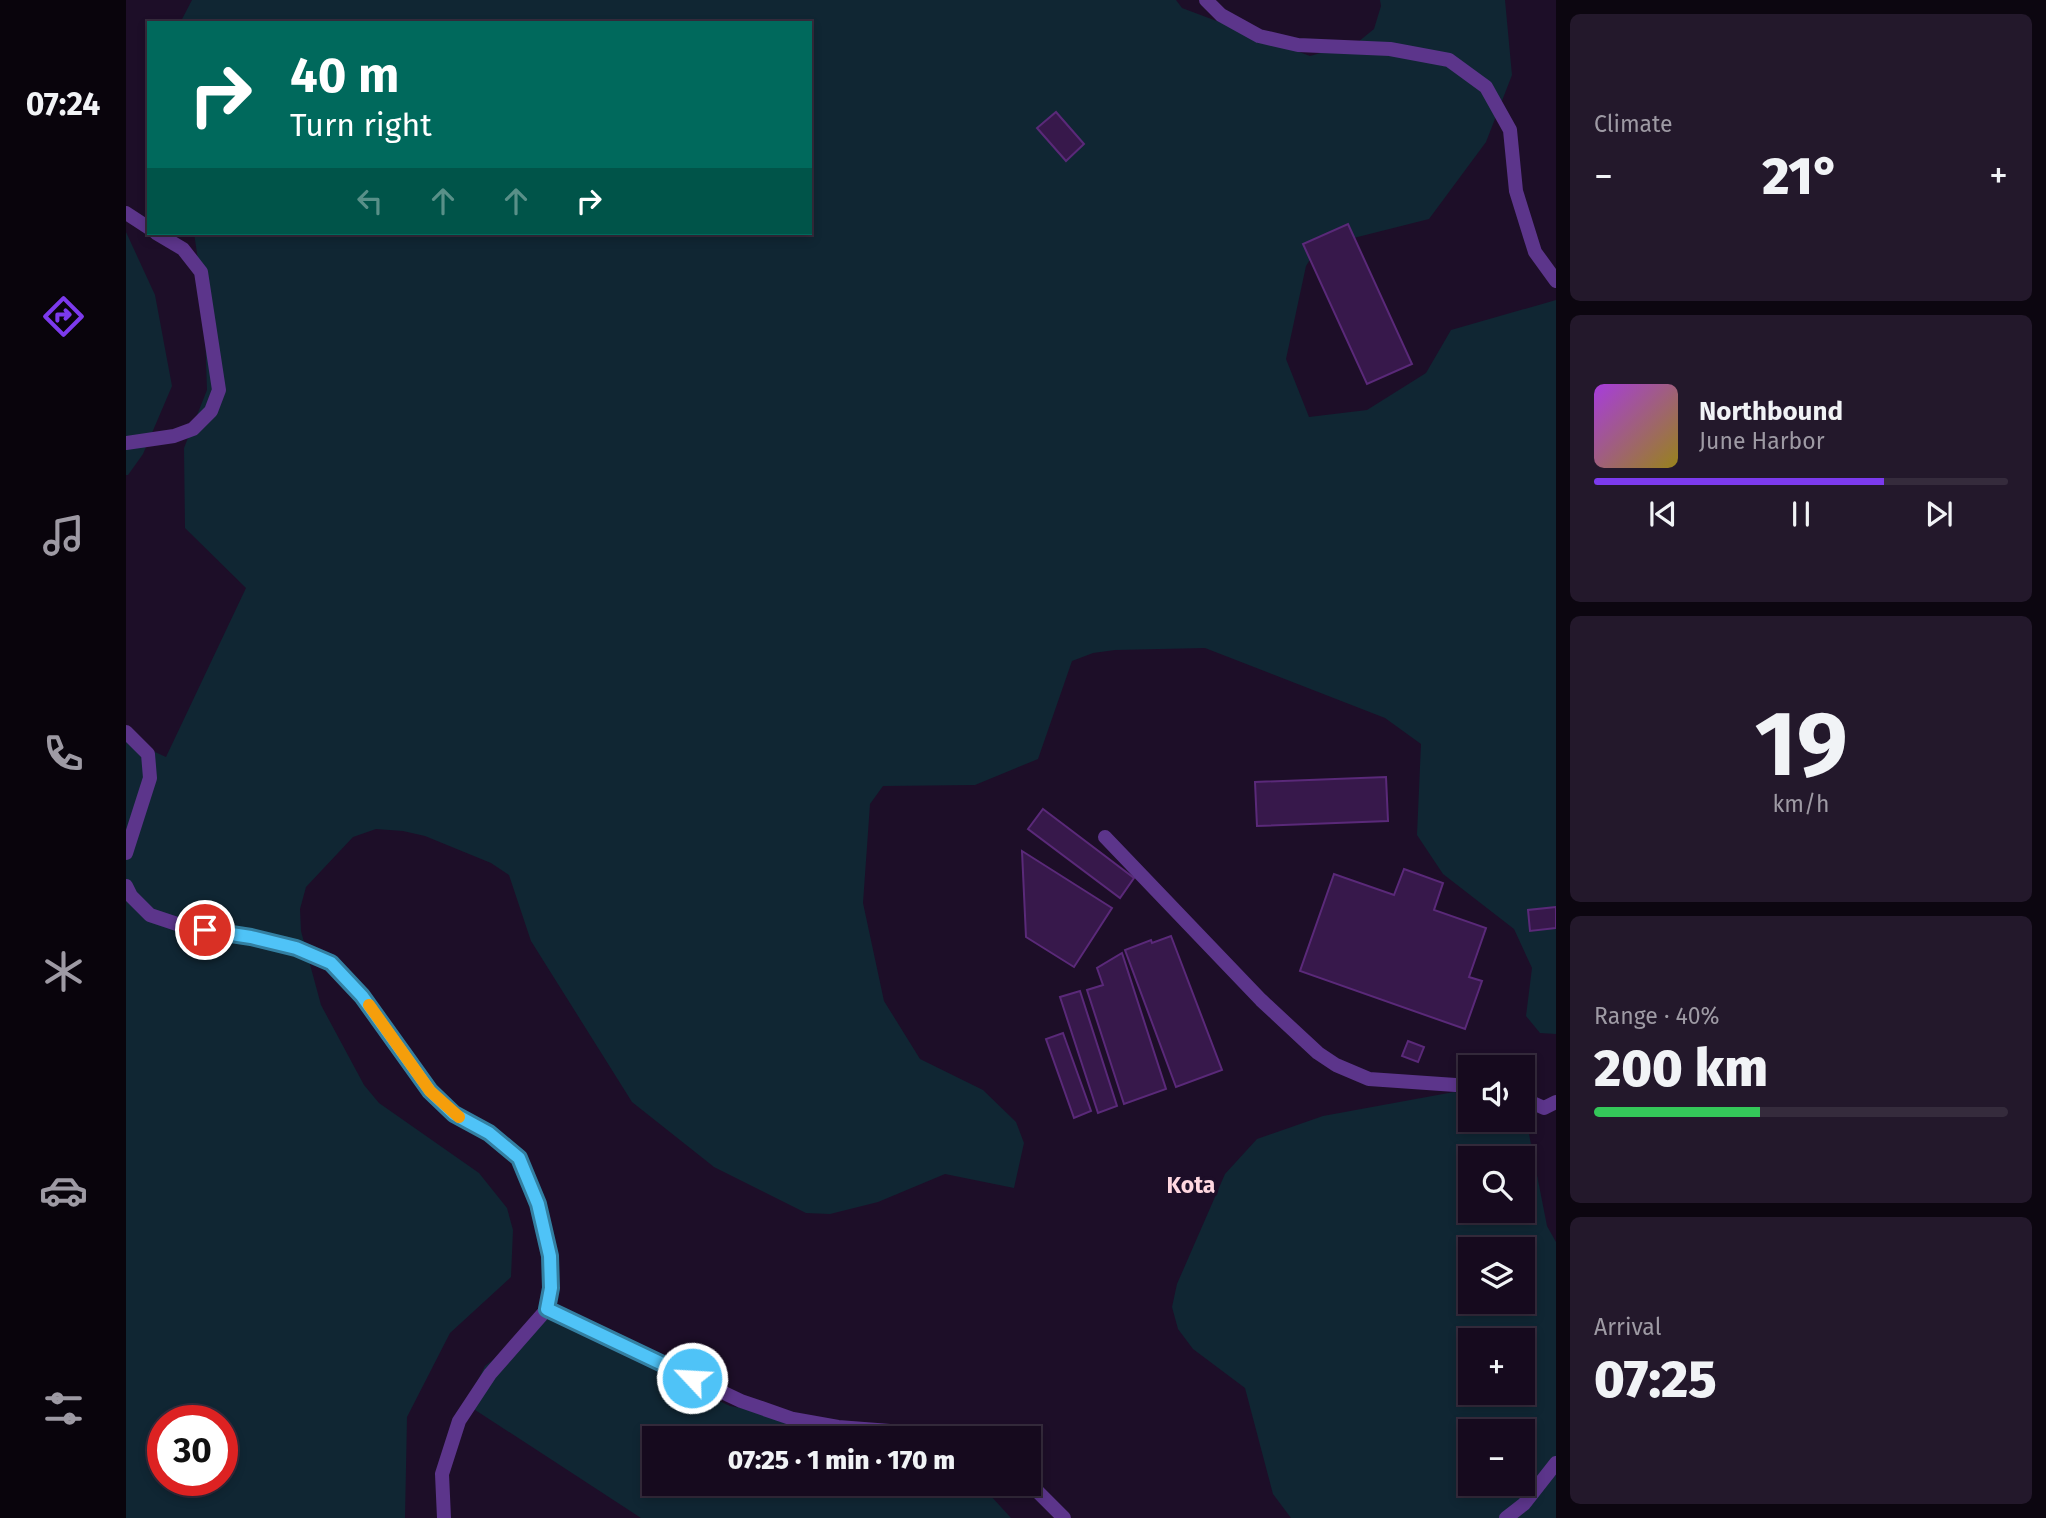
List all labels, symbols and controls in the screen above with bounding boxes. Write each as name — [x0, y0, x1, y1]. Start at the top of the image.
text: 40 m — [290, 46, 399, 105]
icon: right — [175, 49, 266, 140]
text: 07:24 — [26, 85, 100, 123]
text: Turn right — [290, 106, 432, 144]
text: Climate — [1594, 110, 1673, 138]
text: 21° — [1762, 145, 1840, 208]
text: − — [1594, 153, 1613, 199]
text: + — [1989, 153, 2008, 199]
icon: left — [351, 182, 389, 220]
icon: ahead — [424, 182, 462, 220]
icon: ahead — [497, 182, 535, 220]
icon: right — [570, 182, 608, 220]
icon: directions — [39, 292, 88, 341]
text: Northbound — [1699, 396, 1843, 427]
text: June Harbor — [1699, 427, 1825, 455]
icon: previous — [1644, 495, 1682, 533]
icon: pause — [1782, 495, 1820, 533]
icon: next — [1920, 495, 1958, 533]
icon: music — [39, 511, 88, 560]
text: 19 — [1754, 690, 1848, 799]
icon: phone — [39, 729, 88, 778]
text: km/h — [1773, 790, 1829, 818]
pin — [175, 900, 235, 960]
icon: arrive — [186, 911, 224, 949]
icon: climate — [39, 947, 88, 996]
text: Range · 40% — [1594, 1002, 1720, 1030]
text: 200 km — [1594, 1037, 1768, 1100]
map controls — [1458, 1055, 1535, 1496]
button: sound — [1458, 1055, 1535, 1132]
button: search — [1458, 1146, 1535, 1223]
icon: car — [39, 1166, 88, 1215]
district label: Kota — [1167, 1171, 1215, 1199]
button: layers — [1458, 1237, 1535, 1314]
text: Arrival — [1594, 1313, 1661, 1341]
button: + — [1458, 1328, 1535, 1405]
position arrow — [655, 1341, 729, 1415]
text: 07:25 — [1594, 1348, 1717, 1411]
icon: filters — [39, 1384, 88, 1433]
speed limit sign: 30 — [147, 1405, 238, 1496]
button: − — [1458, 1419, 1535, 1496]
text: 07:25 · 1 min · 170 m — [728, 1445, 955, 1476]

